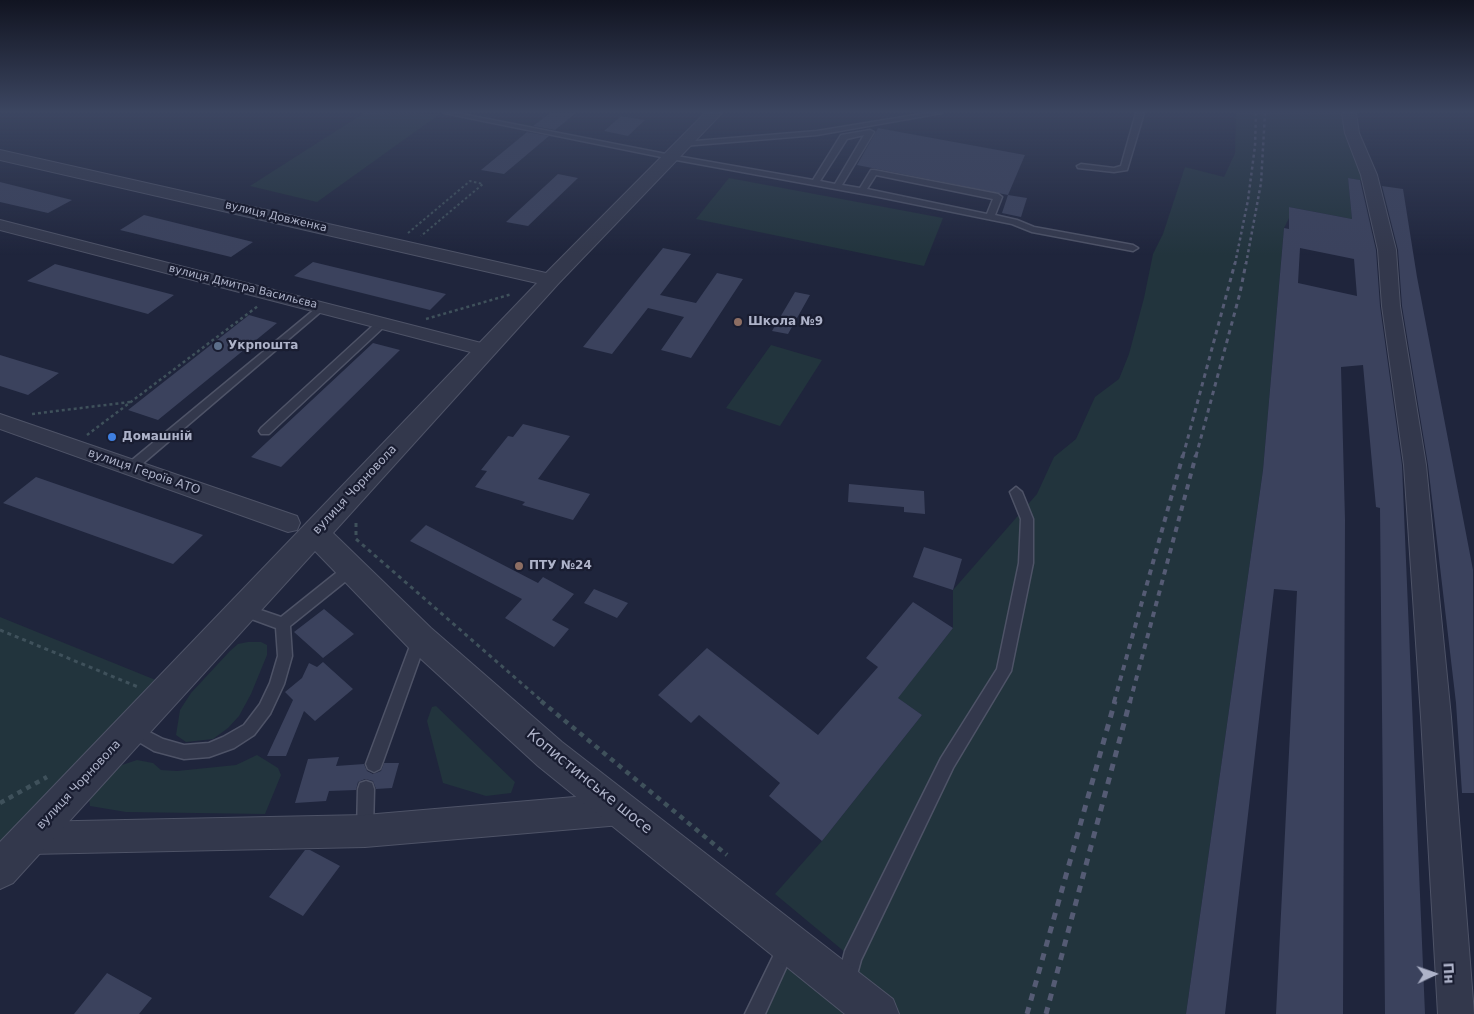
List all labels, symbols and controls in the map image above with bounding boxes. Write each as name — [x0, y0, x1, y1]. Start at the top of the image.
street label: вулиця Довженка — [224, 199, 328, 235]
street label: вулиця Дмитра Васильєва — [167, 262, 319, 312]
place label: Школа №9 — [748, 315, 823, 329]
marker: Школа №9 — [732, 316, 744, 328]
place label: Укрпошта — [228, 339, 298, 353]
marker: Укрпошта — [212, 340, 224, 352]
place label: Домашній — [122, 430, 192, 444]
marker: Домашній — [106, 431, 118, 443]
street label: вулиця Чорновола — [310, 442, 400, 538]
street label: вулиця Героїв АТО — [86, 446, 202, 498]
place label: ПТУ №24 — [529, 559, 592, 573]
marker: ПТУ №24 — [513, 560, 525, 572]
street label: Копистинське шосе — [523, 726, 655, 838]
street label: вулиця Чорновола — [34, 737, 124, 833]
north arrow — [1409, 949, 1459, 999]
text: Пн — [1440, 962, 1458, 984]

